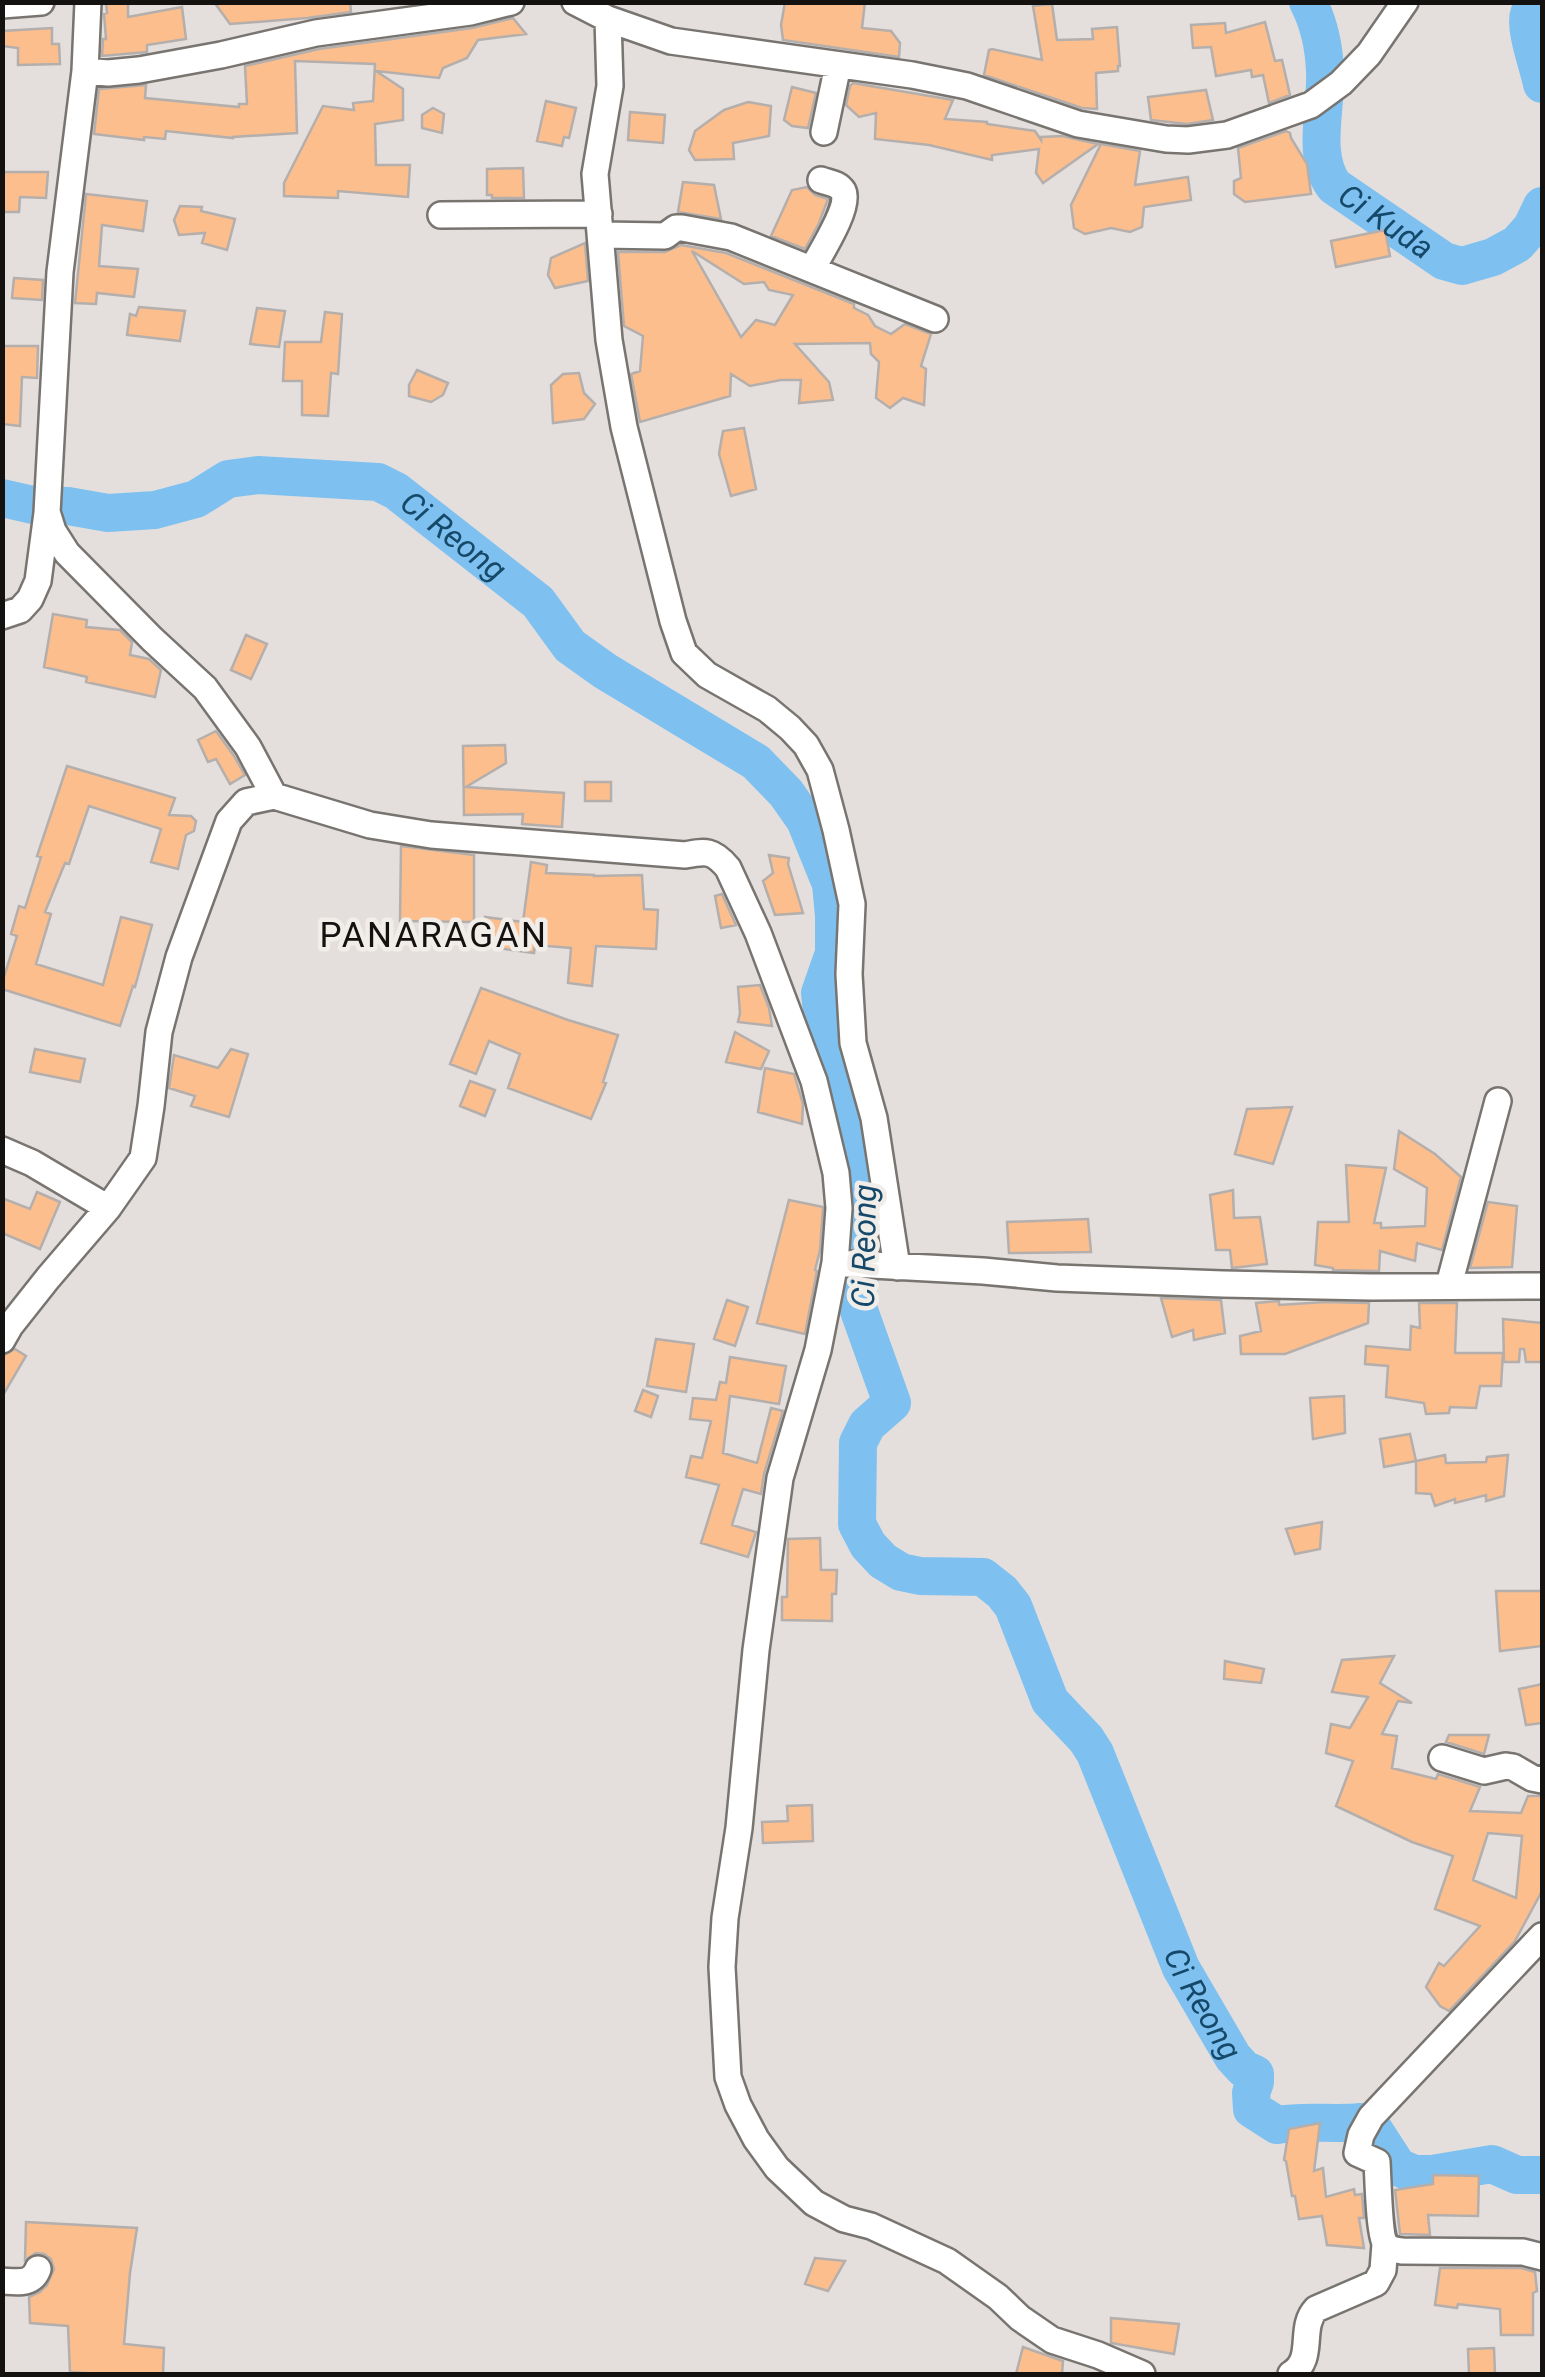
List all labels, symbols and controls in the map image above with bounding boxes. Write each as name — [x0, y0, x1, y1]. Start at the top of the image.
water label: Ci Kuda — [1331, 176, 1440, 267]
water label: Ci Reong — [393, 483, 514, 589]
district label: PANARAGAN — [319, 915, 549, 956]
water label: Ci Reong — [844, 1184, 884, 1308]
water label: Ci Reong — [1156, 1942, 1249, 2067]

